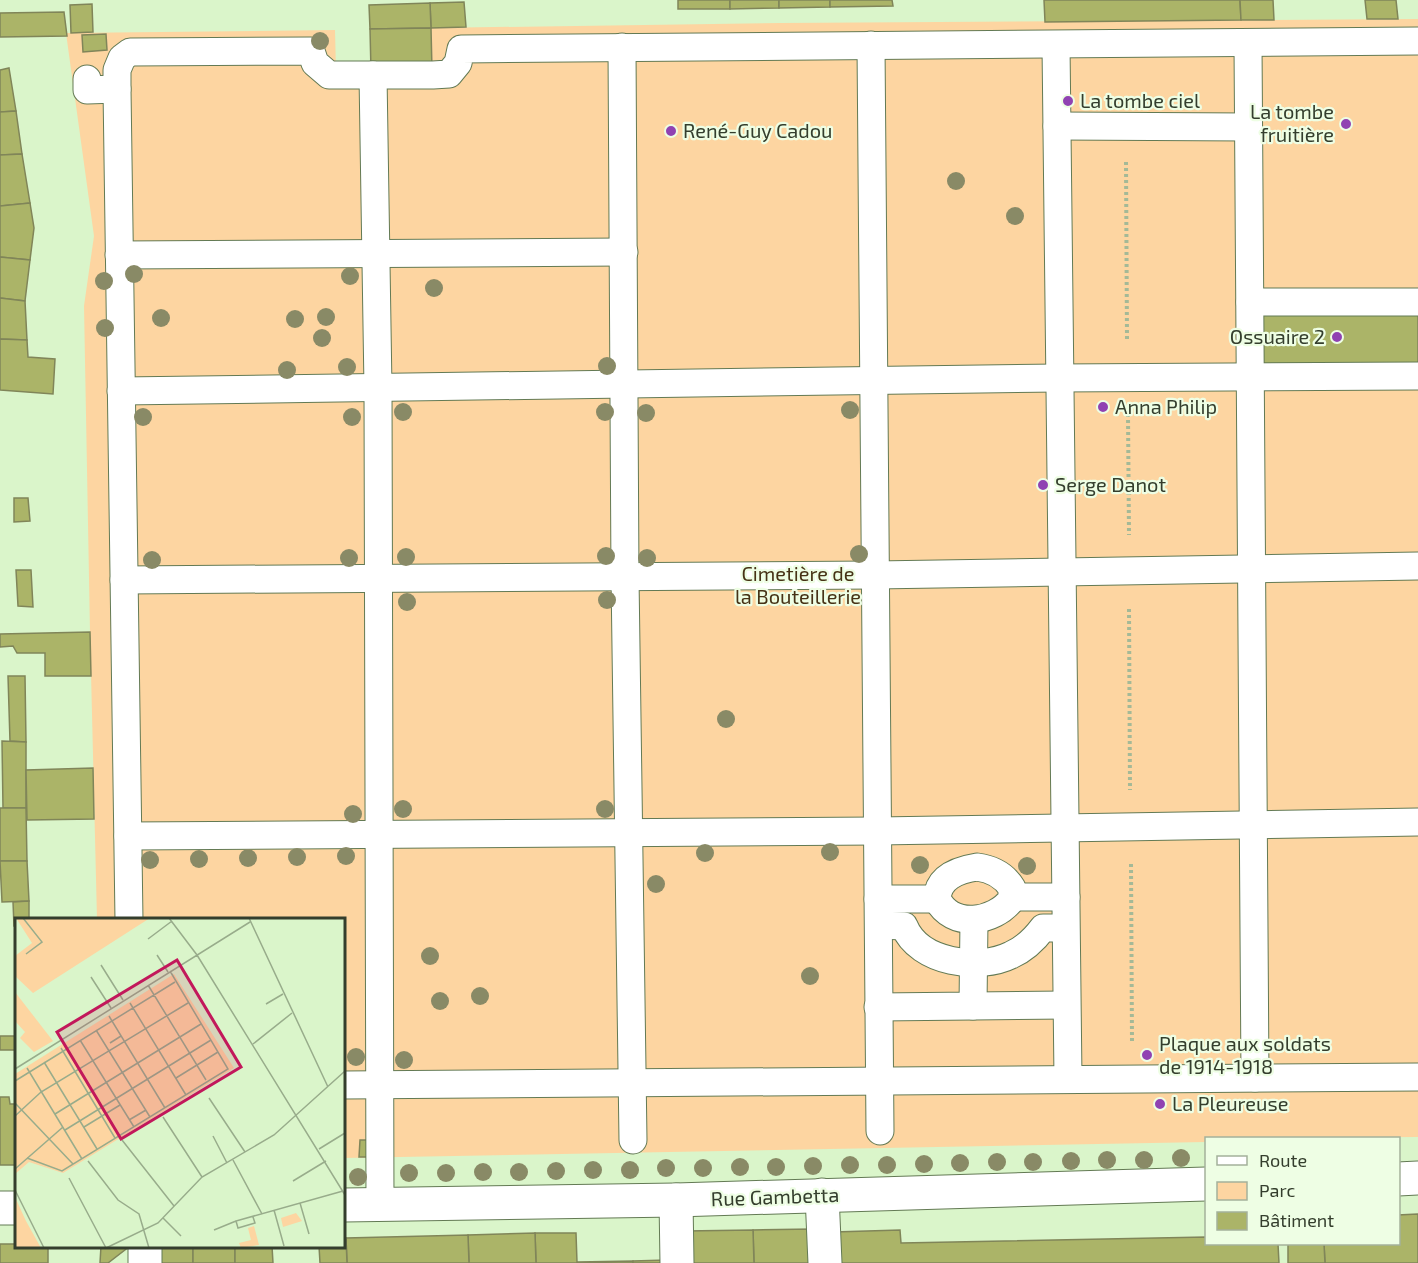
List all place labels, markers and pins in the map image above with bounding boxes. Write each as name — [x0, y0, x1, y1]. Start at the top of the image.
place label: La tombe ciel — [1080, 88, 1200, 112]
marker: La tombe ciel — [1061, 94, 1075, 108]
place label: La tombe fruitière — [1250, 99, 1334, 146]
marker: La tombe fruitière — [1339, 117, 1353, 131]
place label: René-Guy Cadou — [683, 118, 833, 142]
marker: René-Guy Cadou — [664, 124, 678, 138]
place label: Ossuaire 2 — [1230, 324, 1325, 348]
marker: Ossuaire 2 — [1330, 330, 1344, 344]
place label: Anna Philip — [1115, 394, 1217, 418]
marker: Anna Philip — [1096, 400, 1110, 414]
place label: Serge Danot — [1055, 472, 1166, 496]
marker: Serge Danot — [1036, 478, 1050, 492]
place label: Plaque aux soldats de 1914-1918 — [1159, 1031, 1331, 1078]
marker: Plaque aux soldats de 1914-1918 — [1140, 1048, 1154, 1062]
place label: La Pleureuse — [1172, 1091, 1288, 1115]
marker: La Pleureuse — [1153, 1097, 1167, 1111]

